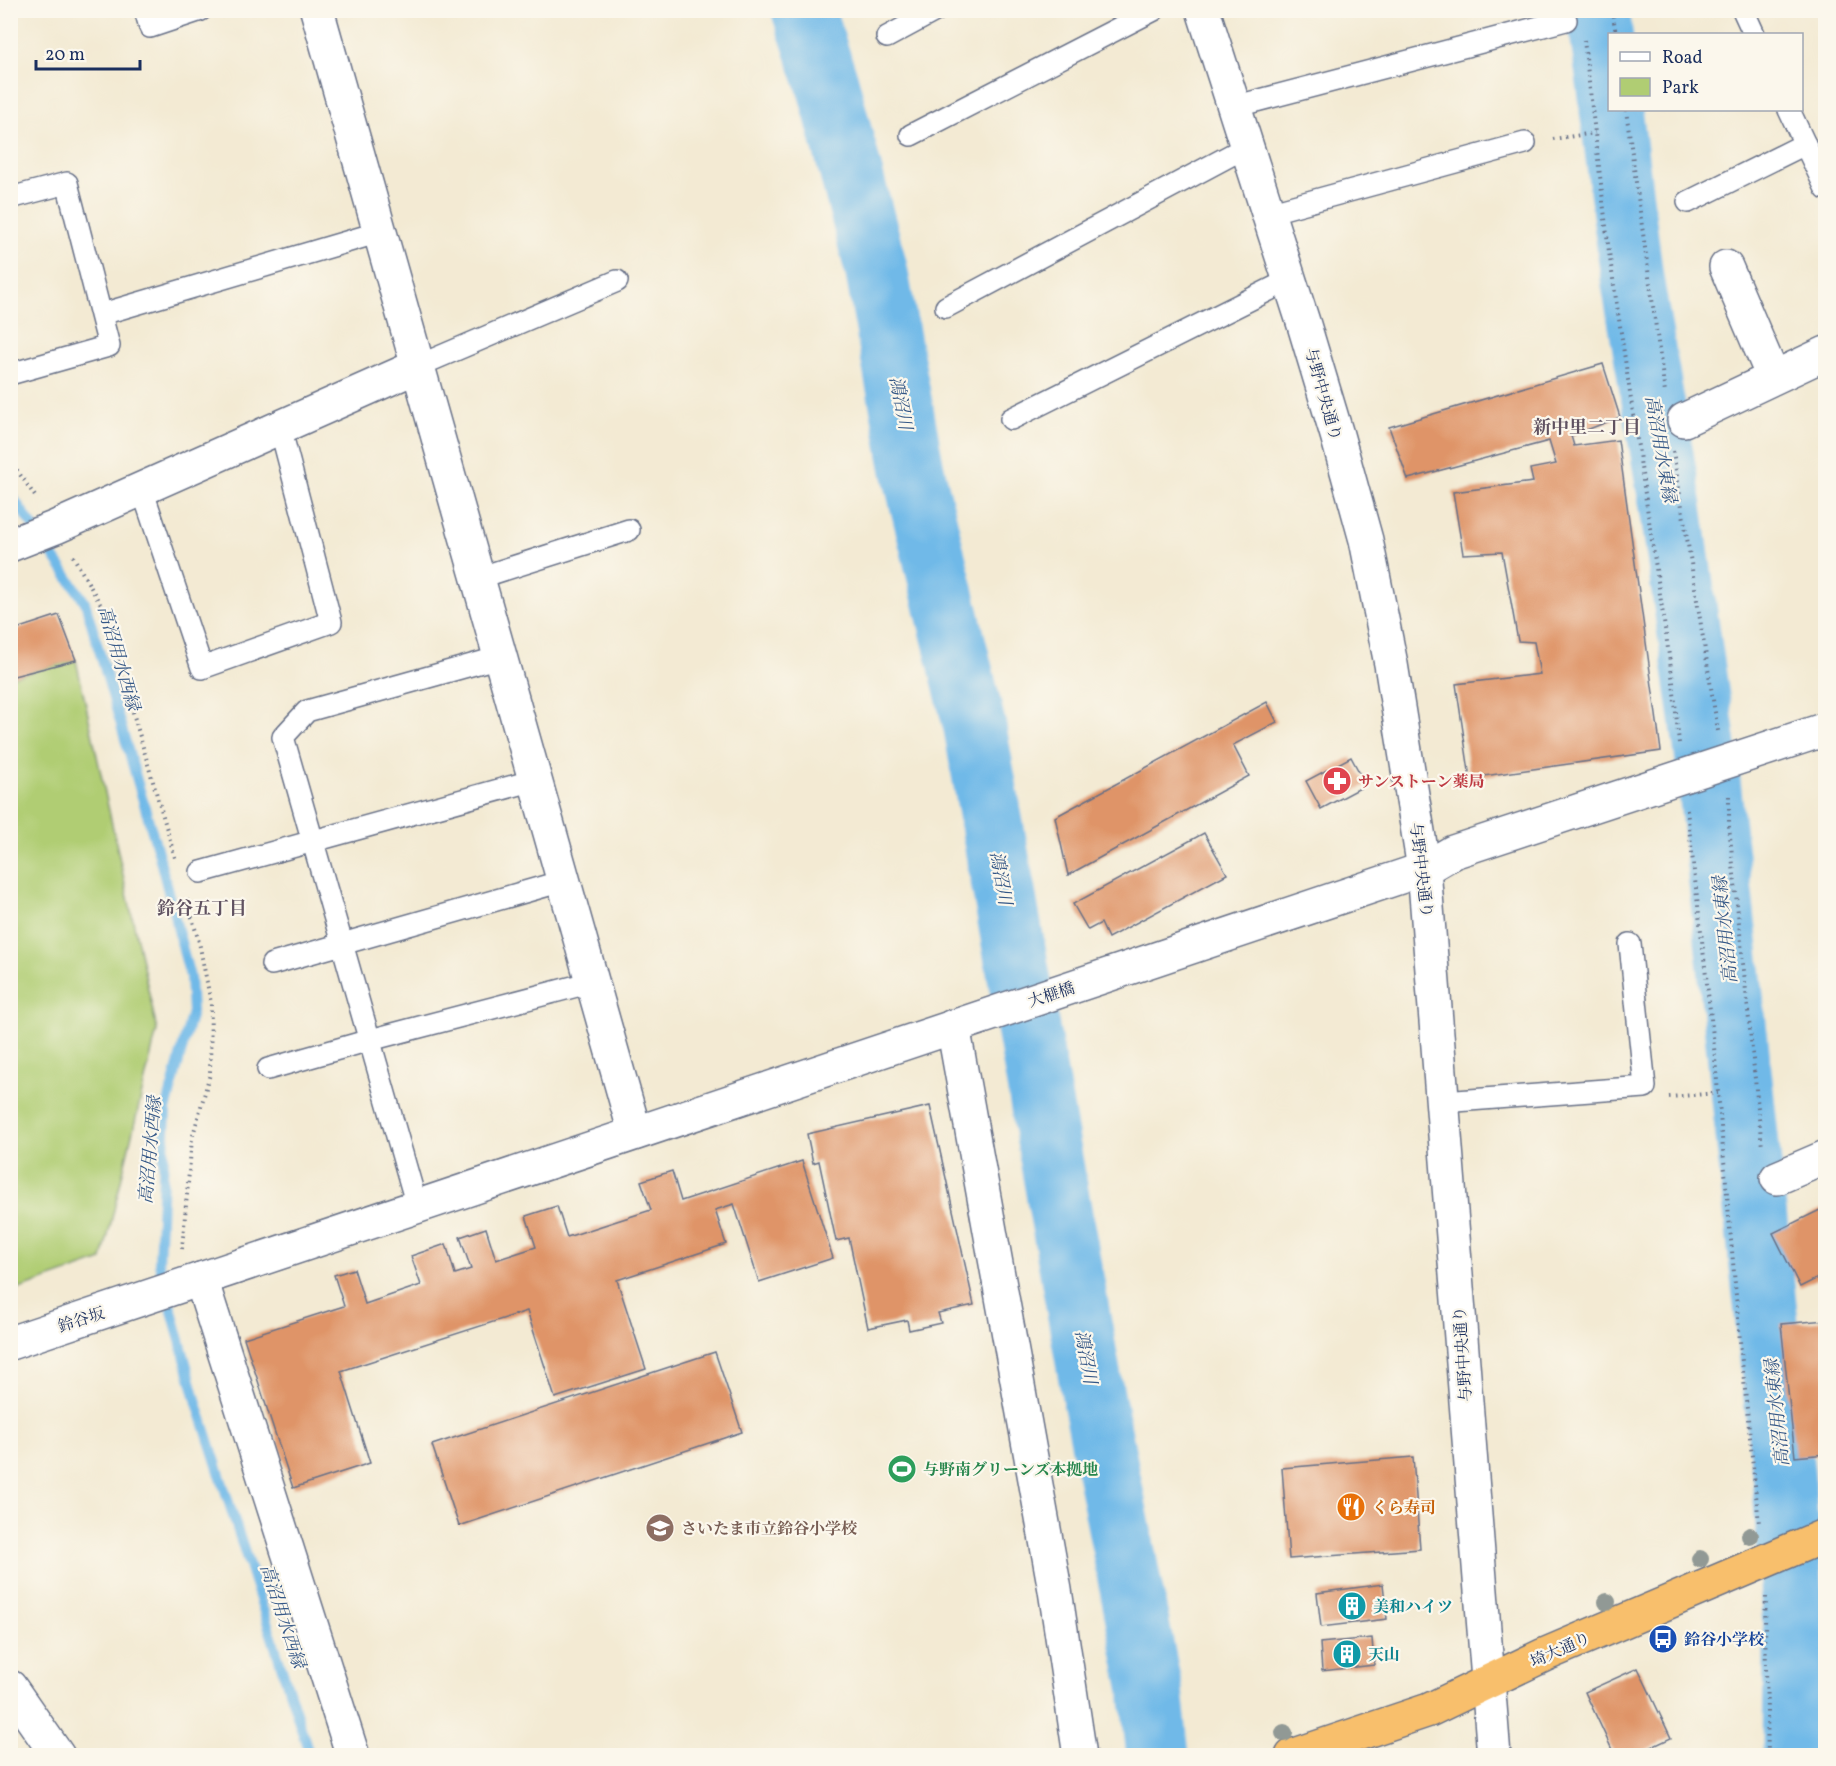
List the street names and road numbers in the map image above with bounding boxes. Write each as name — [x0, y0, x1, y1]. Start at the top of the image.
street label: 与野中央通り — [1298, 345, 1346, 444]
street label: 与野中央通り — [1403, 821, 1437, 919]
street label: 大榧橋 — [1025, 978, 1078, 1014]
street label: 鈴谷坂 — [54, 1303, 108, 1339]
street label: 与野中央通り — [1450, 1305, 1478, 1403]
street label: 埼大通り — [1527, 1628, 1595, 1674]

